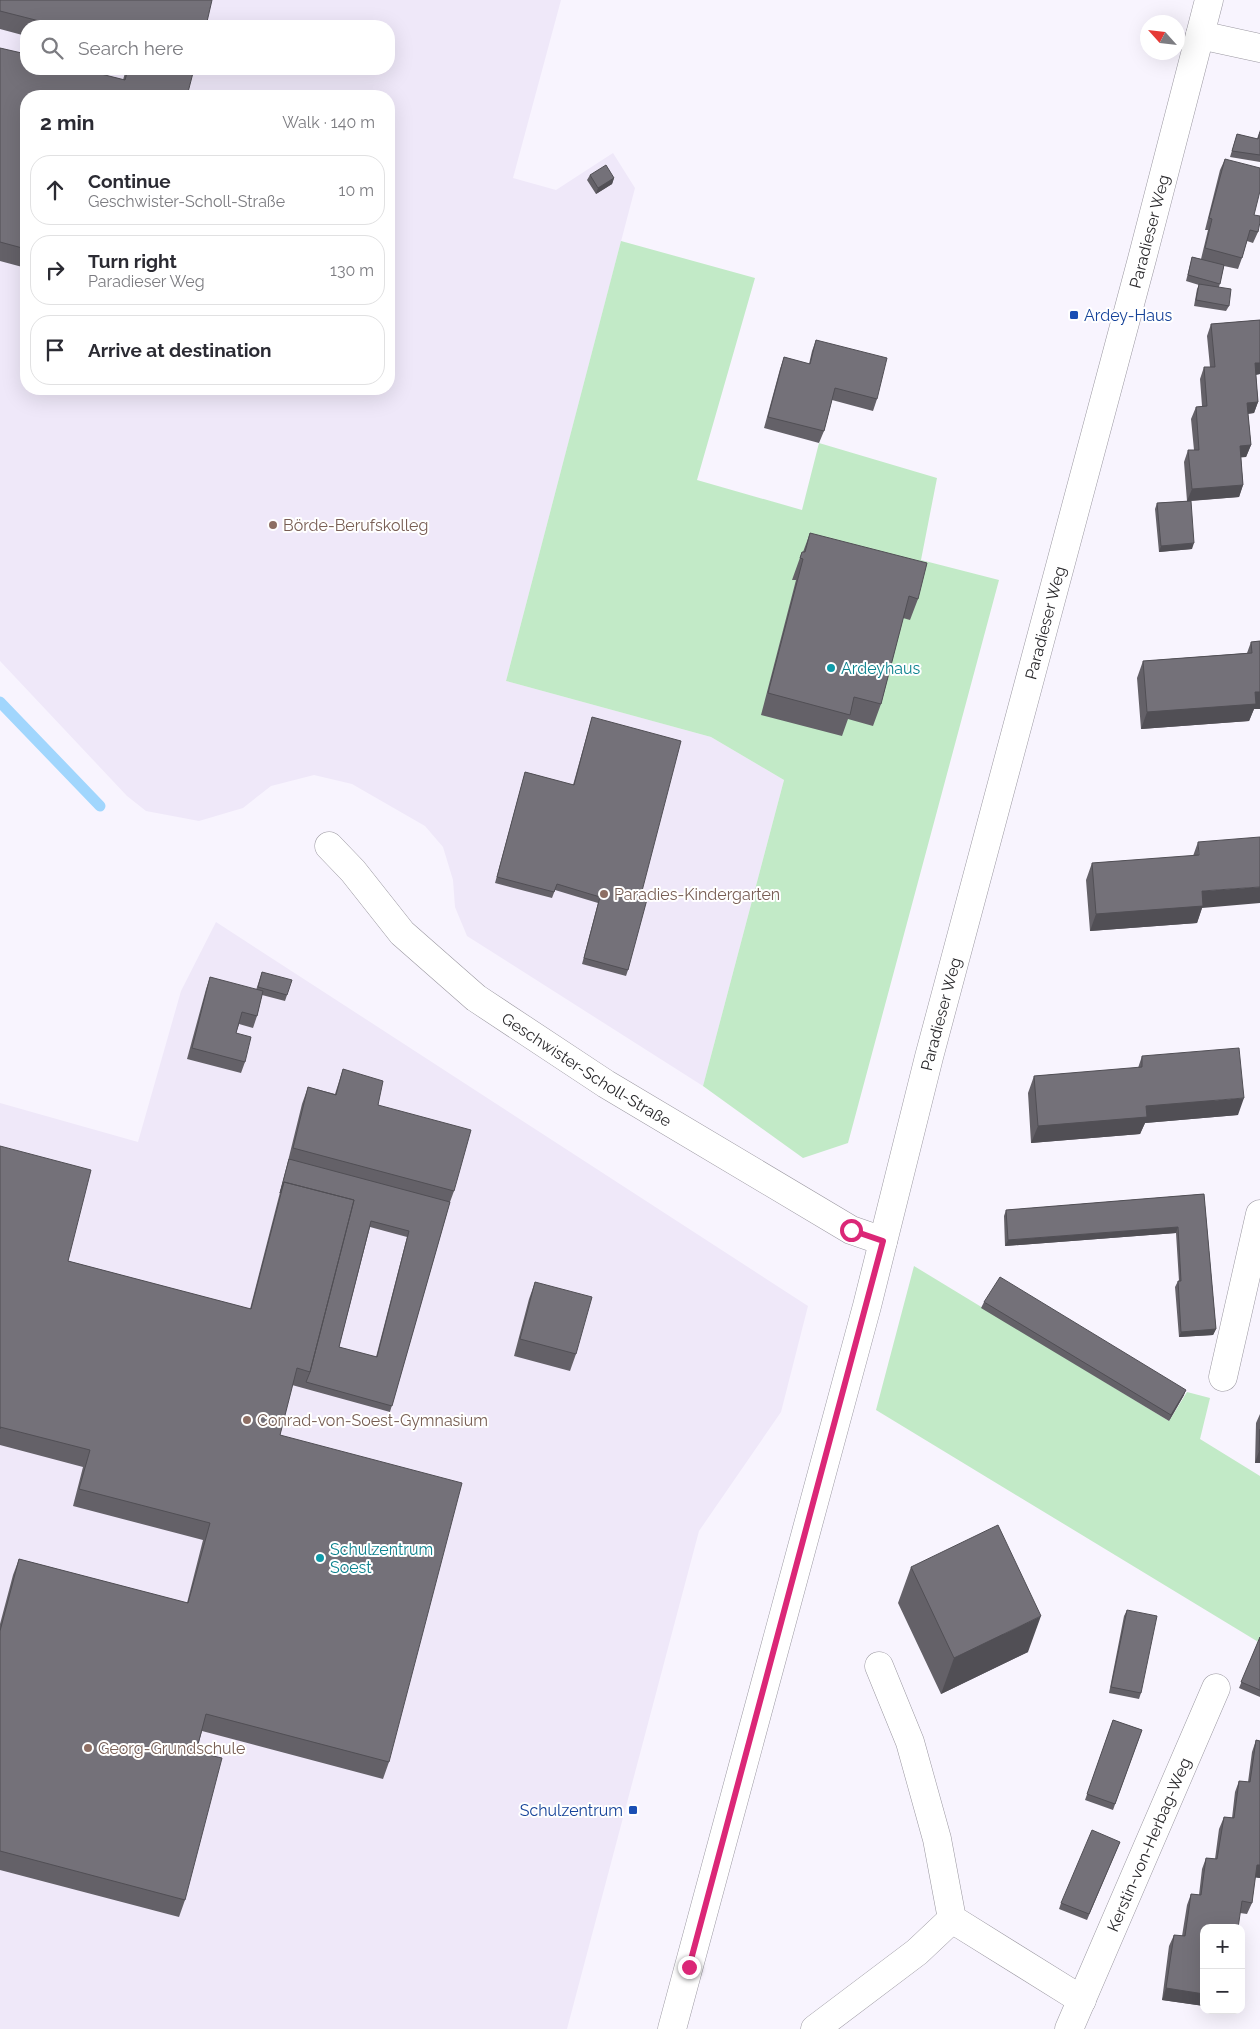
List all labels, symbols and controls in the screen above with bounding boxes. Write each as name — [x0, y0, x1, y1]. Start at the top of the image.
north arrow — [1140, 15, 1185, 60]
search box — [20, 20, 395, 75]
icon: search — [38, 34, 66, 62]
text: Search here — [78, 37, 184, 59]
text: 2 min — [40, 110, 94, 135]
text: Walk · 140 m — [282, 113, 375, 132]
text: Continue — [88, 170, 171, 192]
street label: Paradieser Weg — [1126, 173, 1173, 290]
icon: ahead — [41, 176, 69, 204]
text: 10 m — [339, 181, 374, 200]
text: Geschwister-Scholl-Straße — [88, 192, 285, 211]
text: Turn right — [88, 250, 177, 272]
icon: right — [41, 256, 69, 284]
text: 130 m — [330, 261, 374, 280]
text: Paradieser Weg — [88, 272, 205, 291]
place label: Ardey-Haus — [1084, 306, 1172, 325]
marker: Ardey-Haus — [1068, 309, 1080, 321]
icon: arrive — [41, 336, 69, 364]
text: Arrive at destination — [88, 339, 272, 361]
place label: Börde-Berufskolleg — [283, 516, 428, 535]
marker: Börde-Berufskolleg — [267, 519, 279, 531]
street label: Paradieser Weg — [1021, 564, 1070, 682]
place label: Ardeyhaus — [841, 659, 921, 678]
marker: Ardeyhaus — [825, 662, 837, 674]
place label: Paradies-Kindergarten — [614, 885, 780, 904]
marker: Paradies-Kindergarten — [598, 888, 610, 900]
street label: Paradieser Weg — [917, 955, 965, 1073]
street label: Geschwister-Scholl-Straße — [498, 1009, 675, 1131]
route start — [840, 1219, 863, 1242]
place label: Conrad-von-Soest-Gymnasium — [257, 1411, 488, 1430]
marker: Conrad-von-Soest-Gymnasium — [241, 1414, 253, 1426]
place label: Schulzentrum Soest — [330, 1540, 433, 1577]
marker: Schulzentrum Soest — [314, 1552, 326, 1564]
place label: Georg-Grundschule — [98, 1739, 245, 1758]
marker: Georg-Grundschule — [82, 1742, 94, 1754]
street label: Kerstin-von-Herbag-Weg — [1103, 1755, 1195, 1934]
place label: Schulzentrum — [520, 1801, 623, 1820]
marker: Schulzentrum — [627, 1804, 639, 1816]
map controls — [1200, 1924, 1245, 2014]
button: + — [1200, 1924, 1245, 1969]
route end — [678, 1956, 701, 1979]
button: − — [1200, 1969, 1245, 2014]

